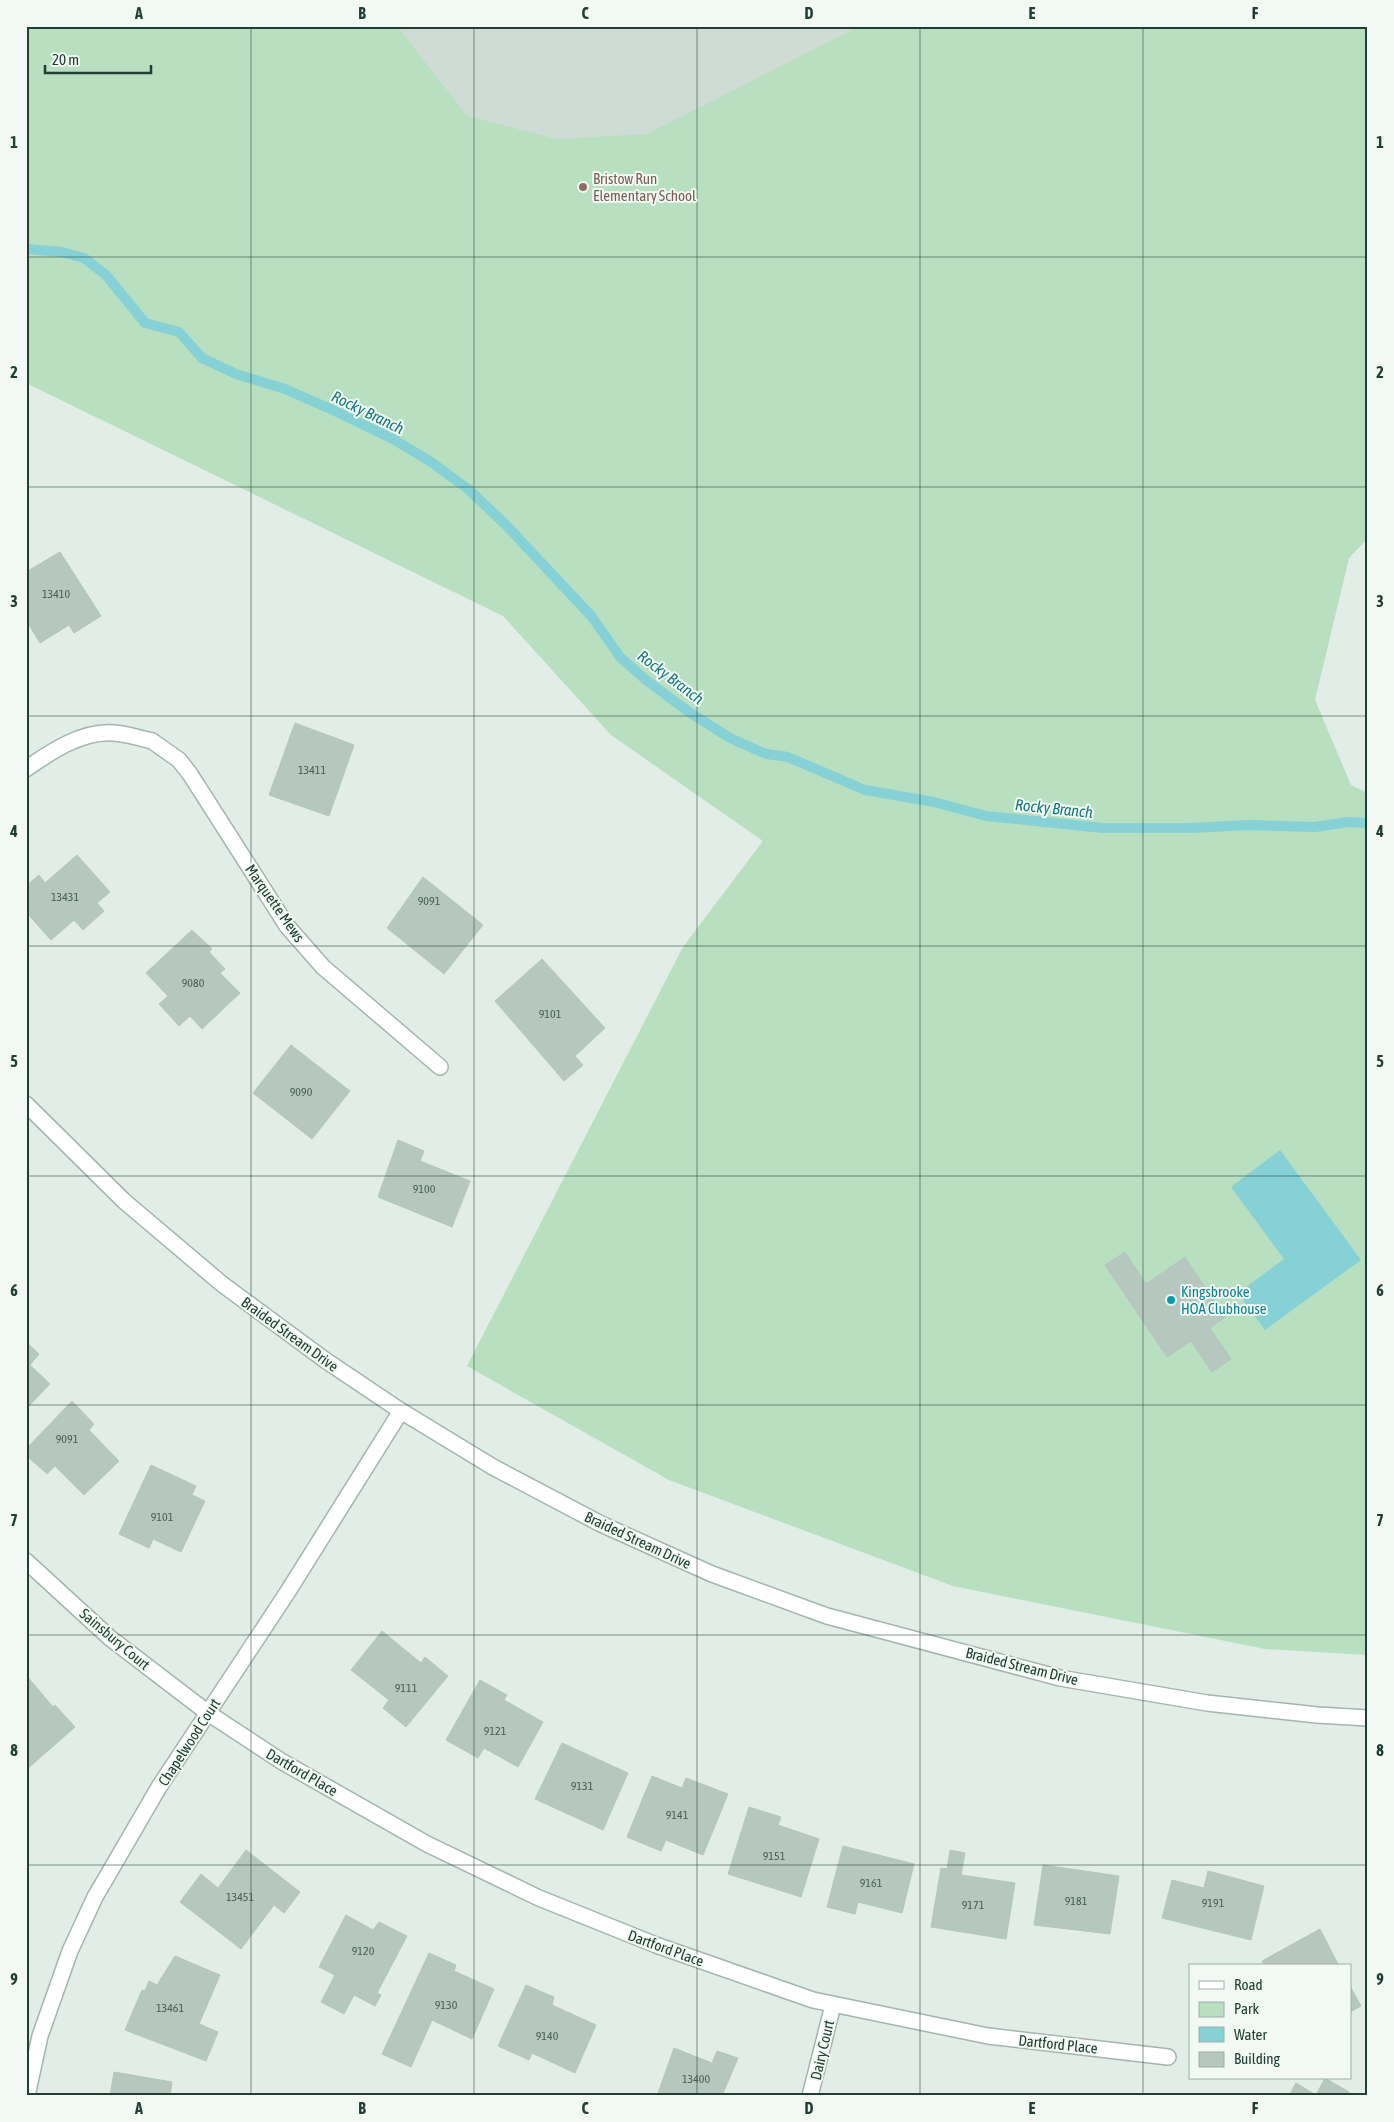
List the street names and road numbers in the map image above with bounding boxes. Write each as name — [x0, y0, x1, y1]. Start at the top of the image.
street label: Marquette Mews — [242, 861, 308, 945]
street label: Braided Stream Drive — [238, 1293, 342, 1375]
street label: Braided Stream Drive — [582, 1508, 694, 1572]
street label: Sainsbury Court — [77, 1605, 153, 1673]
street label: Braided Stream Drive — [964, 1644, 1080, 1688]
street label: Chapelwood Court — [155, 1695, 223, 1789]
street label: Dartford Place — [263, 1745, 341, 1799]
street label: Dartford Place — [626, 1926, 706, 1970]
street label: Dairy Court — [807, 2018, 837, 2082]
street label: Dartford Place — [1018, 2031, 1099, 2057]

